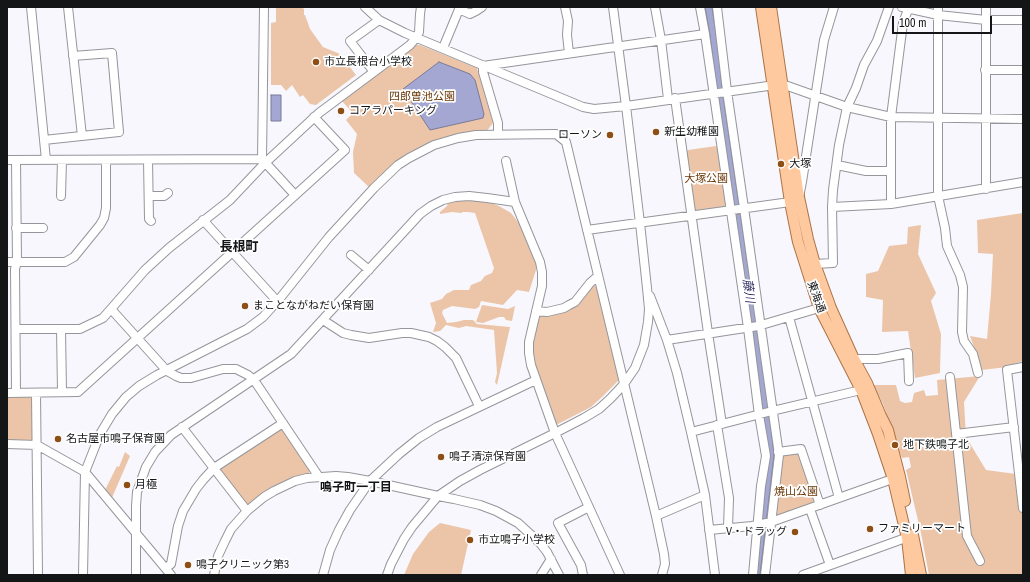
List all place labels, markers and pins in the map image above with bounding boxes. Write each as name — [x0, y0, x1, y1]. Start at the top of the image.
place label: 市立長根台小学校 — [324, 55, 412, 69]
marker: 市立長根台小学校 — [311, 57, 321, 67]
place label: コアラパーキング — [349, 104, 437, 118]
marker: コアラパーキング — [336, 106, 346, 116]
place label: 新生幼稚園 — [664, 125, 719, 139]
marker: 新生幼稚園 — [651, 127, 661, 137]
place label: ローソン — [558, 128, 602, 142]
marker: ローソン — [605, 130, 615, 140]
place label: 大塚 — [789, 157, 811, 171]
marker: 大塚 — [776, 159, 786, 169]
place label: まことながねだい保育園 — [253, 299, 374, 313]
marker: まことながねだい保育園 — [240, 301, 250, 311]
place label: 名古屋市鳴子保育園 — [66, 432, 165, 446]
marker: 名古屋市鳴子保育園 — [53, 434, 63, 444]
place label: 地下鉄鳴子北 — [903, 438, 969, 452]
marker: 地下鉄鳴子北 — [890, 440, 900, 450]
place label: 鳴子清涼保育園 — [449, 450, 526, 464]
marker: 鳴子清涼保育園 — [436, 452, 446, 462]
place label: 月極 — [135, 478, 157, 492]
marker: 月極 — [122, 480, 132, 490]
place label: ファミリーマート — [878, 522, 966, 536]
marker: ファミリーマート — [865, 524, 875, 534]
place label: V・ドラッグ — [726, 525, 787, 539]
marker: V・ドラッグ — [790, 527, 800, 537]
place label: 市立鳴子小学校 — [478, 533, 555, 547]
marker: 市立鳴子小学校 — [465, 535, 475, 545]
place label: 鳴子クリニック第3 — [196, 558, 289, 572]
marker: 鳴子クリニック第3 — [183, 560, 193, 570]

